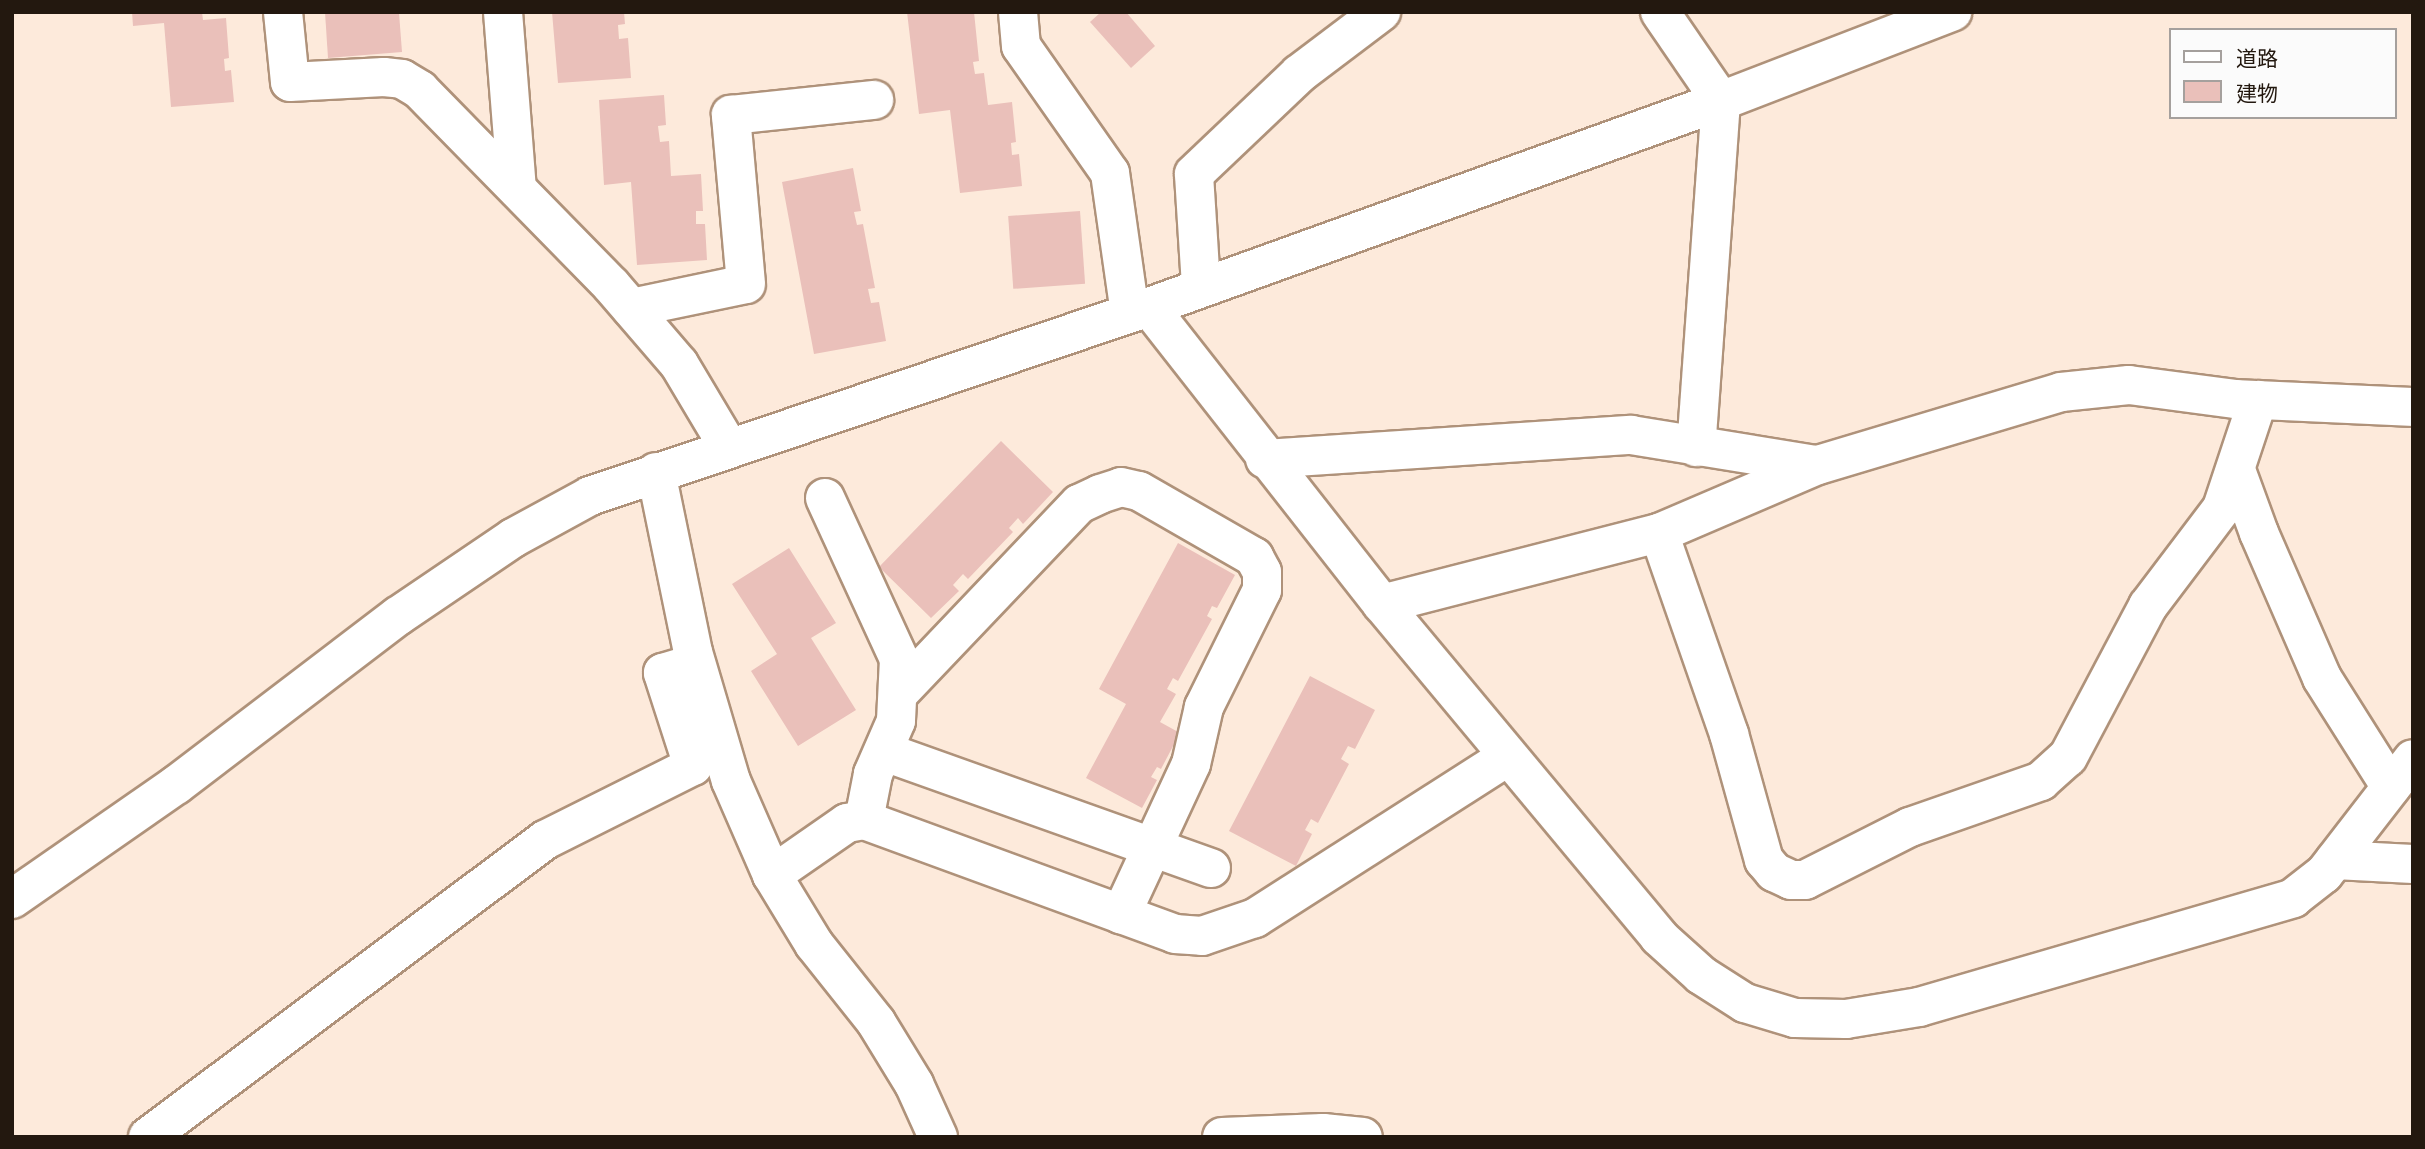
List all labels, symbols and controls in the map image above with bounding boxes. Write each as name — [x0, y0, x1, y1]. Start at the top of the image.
legend — [2170, 28, 2397, 119]
text: 道路 — [2236, 46, 2278, 72]
text: 建物 — [2236, 81, 2278, 107]

